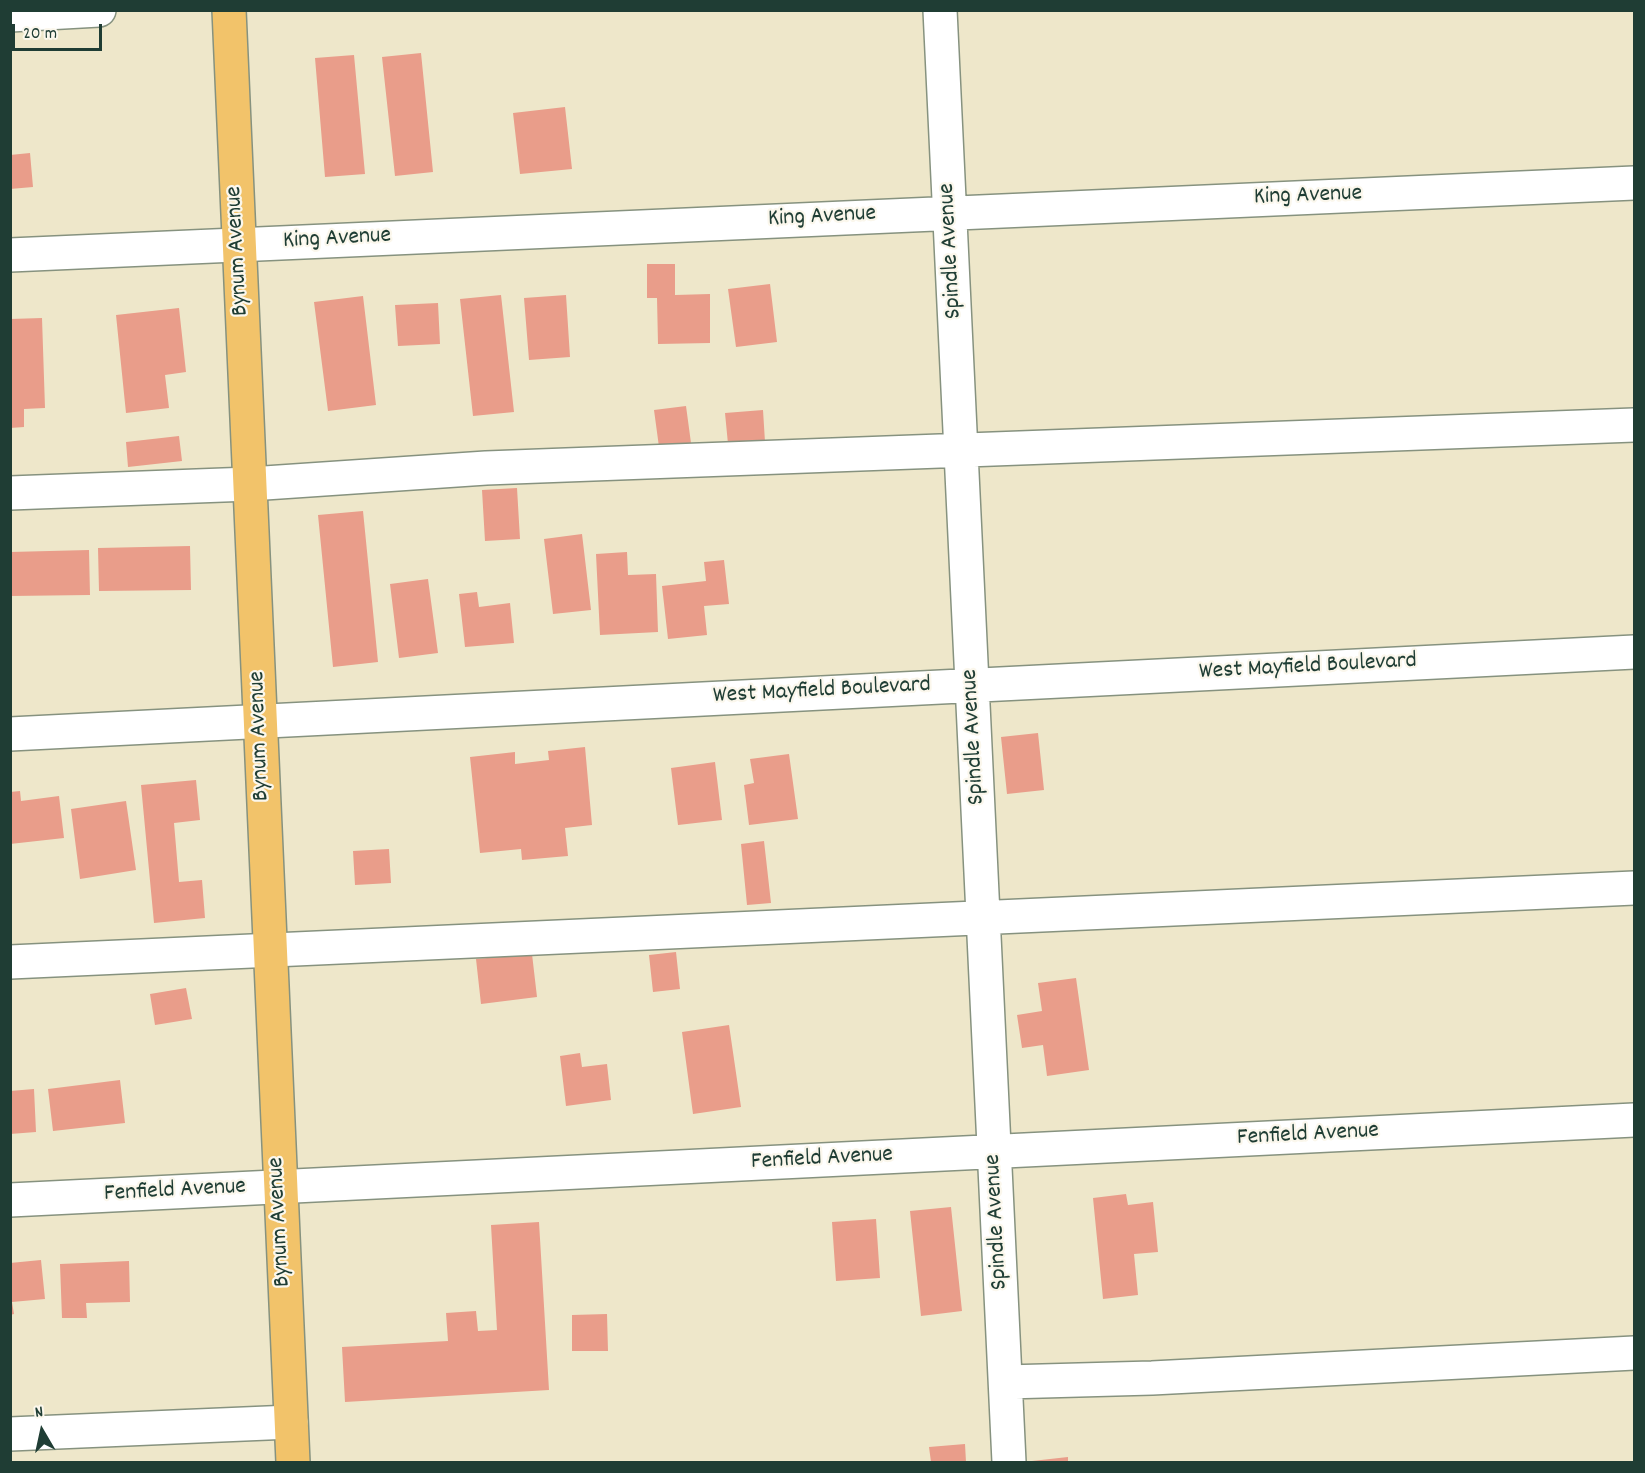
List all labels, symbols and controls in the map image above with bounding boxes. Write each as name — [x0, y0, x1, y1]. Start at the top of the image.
scale bar — [15, 12, 105, 50]
text: 20 m — [23, 22, 57, 47]
street label: King Avenue — [1253, 181, 1363, 213]
street label: Spindle Avenue — [934, 182, 970, 320]
street label: Bynum Avenue — [221, 185, 257, 317]
street label: King Avenue — [767, 201, 877, 235]
street label: King Avenue — [282, 223, 392, 257]
street label: West Mayfield Boulevard — [1198, 648, 1418, 688]
street label: Spindle Avenue — [957, 668, 993, 806]
street label: Bynum Avenue — [244, 670, 278, 802]
street label: West Mayfield Boulevard — [712, 672, 932, 712]
street label: Fenfield Avenue — [1236, 1118, 1380, 1154]
street label: Fenfield Avenue — [750, 1142, 894, 1178]
street label: Spindle Avenue — [980, 1153, 1016, 1291]
street label: Bynum Avenue — [263, 1156, 299, 1288]
street label: Fenfield Avenue — [103, 1174, 247, 1210]
north arrow — [12, 1401, 72, 1461]
text: N — [33, 1401, 45, 1425]

